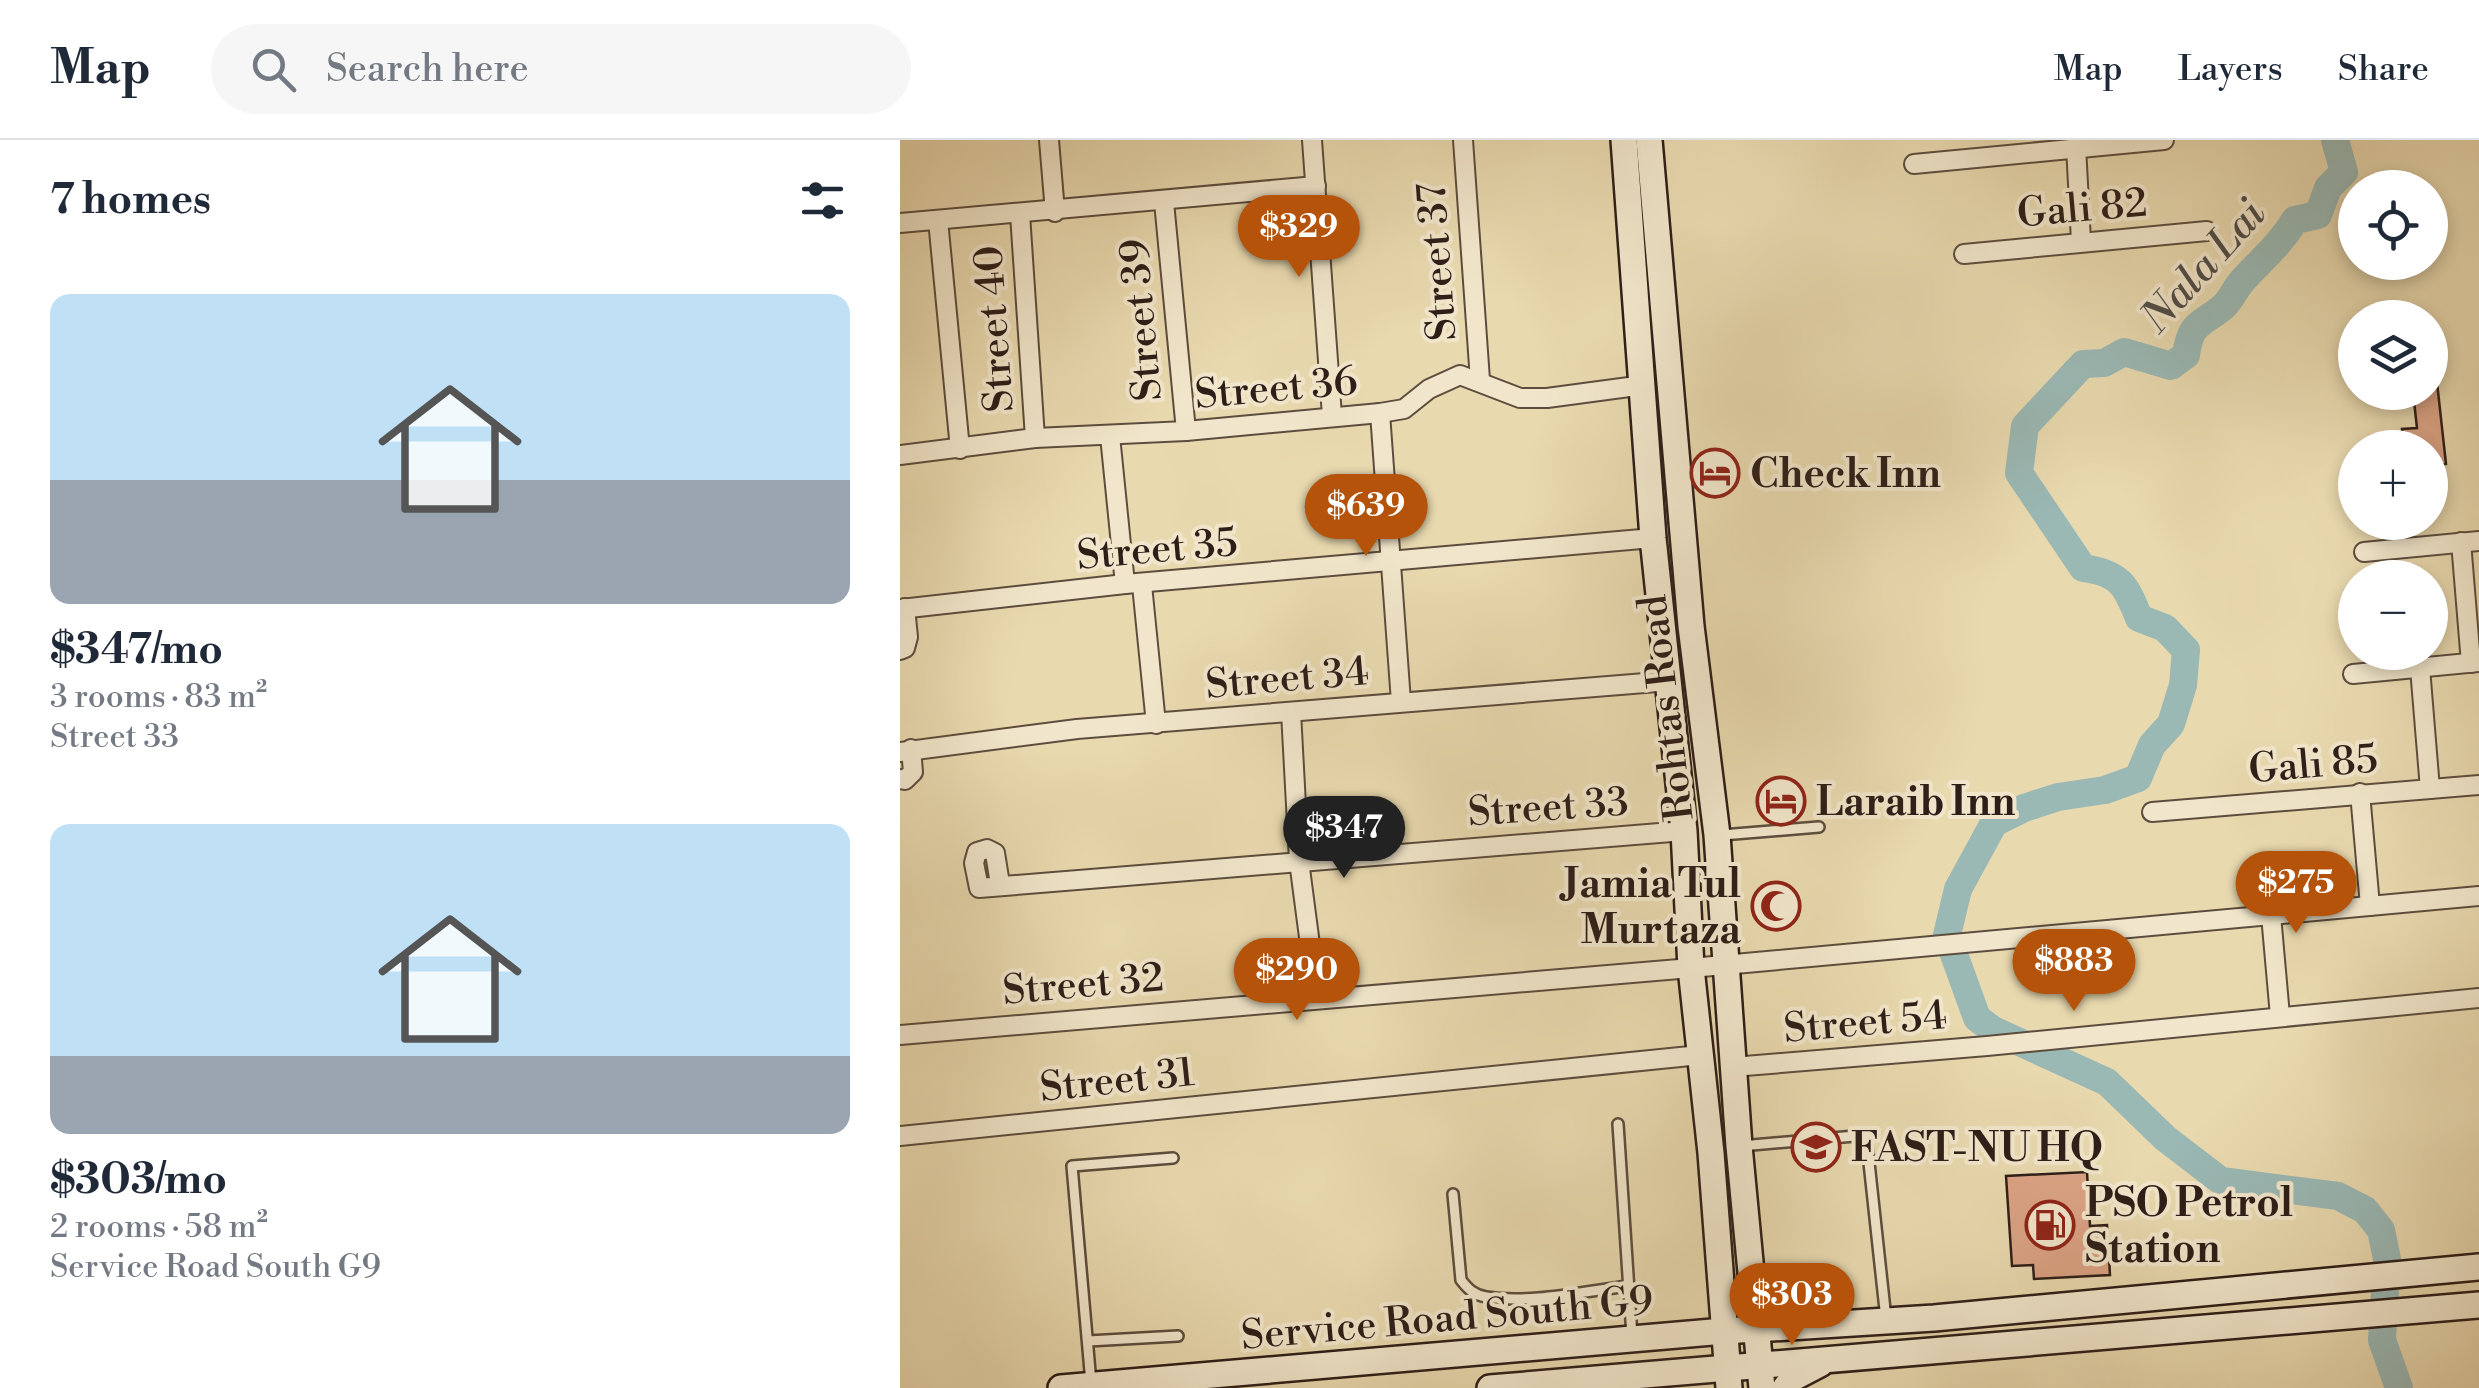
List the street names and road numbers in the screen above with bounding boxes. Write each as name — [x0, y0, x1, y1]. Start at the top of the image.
street label: Gali 82 — [2015, 178, 2149, 240]
street label: Street 37 — [1408, 181, 1468, 343]
street label: Street 39 — [1110, 236, 1174, 403]
street label: Street 40 — [964, 244, 1026, 414]
street label: Street 36 — [1193, 357, 1360, 421]
street label: Street 35 — [1075, 518, 1240, 582]
street label: Rohtas Road — [1628, 592, 1706, 824]
street label: Street 34 — [1204, 647, 1371, 711]
street label: Gali 85 — [2246, 734, 2380, 796]
street label: Street 33 — [1466, 777, 1630, 839]
street label: Street 32 — [1000, 953, 1166, 1017]
street label: Street 54 — [1782, 991, 1949, 1055]
street label: Street 31 — [1037, 1048, 1197, 1114]
street label: Service Road South G9 — [1239, 1276, 1655, 1362]

